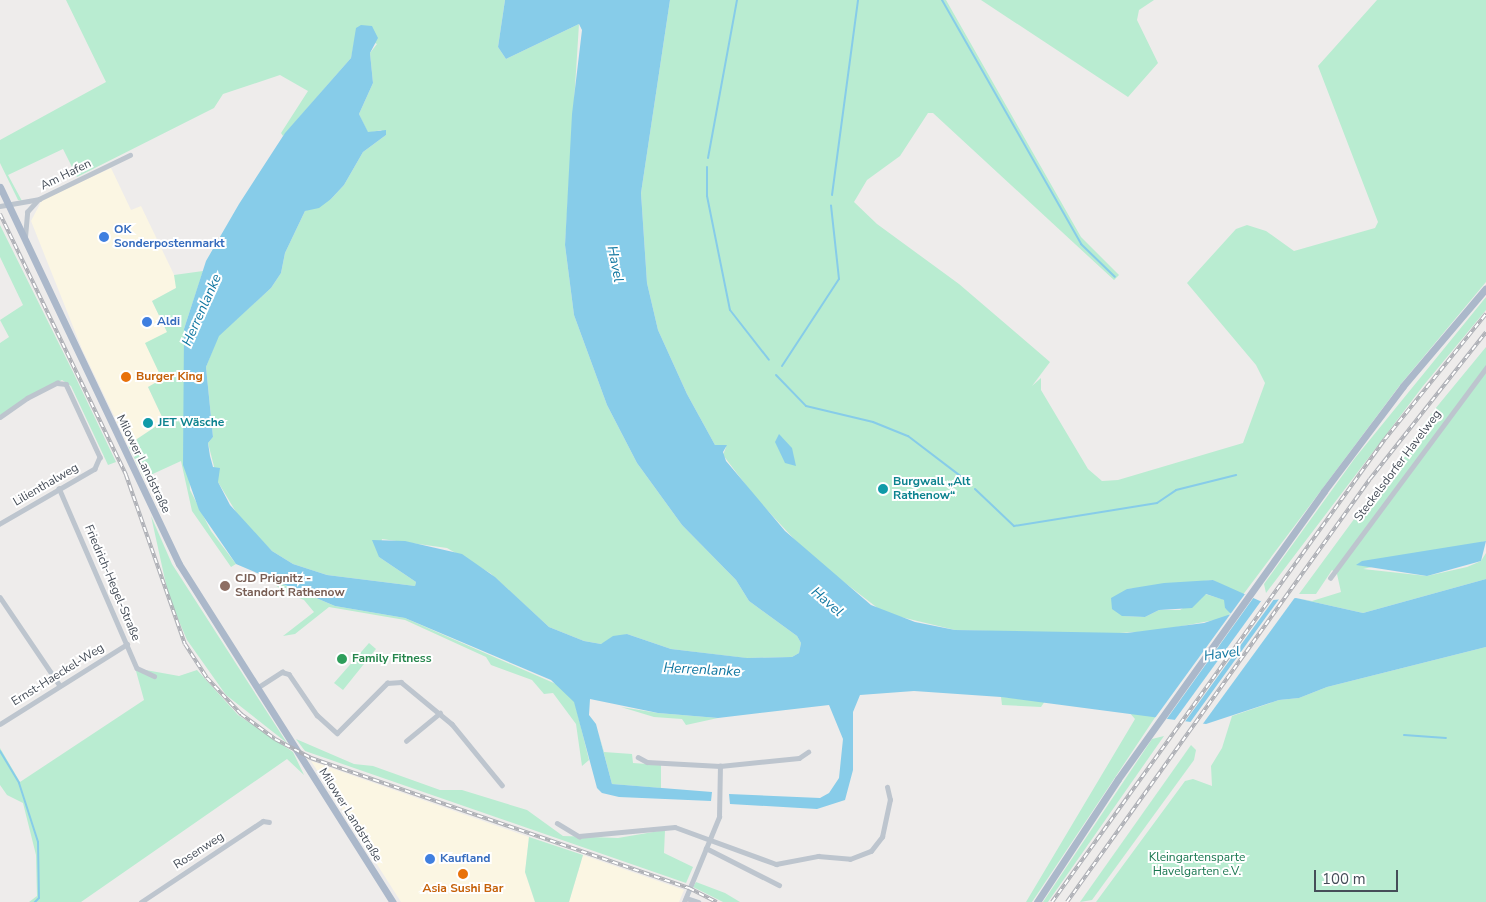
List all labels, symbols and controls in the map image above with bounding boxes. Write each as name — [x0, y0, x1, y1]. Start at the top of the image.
street label: Am Hafen — [38, 157, 94, 193]
place label: OK Sonderpostenmarkt — [114, 223, 225, 251]
marker: OK Sonderpostenmarkt — [98, 231, 110, 243]
water label: Havel — [603, 244, 627, 284]
water label: Herrenlanke — [179, 271, 225, 349]
place label: Aldi — [157, 315, 180, 329]
marker: Aldi — [141, 316, 153, 328]
place label: Burger King — [136, 370, 203, 384]
marker: Burger King — [120, 371, 132, 383]
street label: Steckelsdorfer Havelweg — [1351, 408, 1445, 524]
street label: Milower Landstraße — [113, 412, 173, 516]
place label: JET Wäsche — [158, 416, 224, 430]
marker: JET Wäsche — [142, 417, 154, 429]
street label: Lilienthalweg — [11, 461, 81, 509]
place label: Burgwall „Alt Rathenow“ — [893, 475, 970, 503]
marker: Burgwall „Alt Rathenow“ — [877, 483, 889, 495]
street label: Friedrich-Hegel-Straße — [81, 523, 143, 643]
place label: CJD Prignitz - Standort Rathenow — [235, 572, 345, 600]
marker: CJD Prignitz - Standort Rathenow — [219, 580, 231, 592]
water label: Havel — [808, 584, 846, 620]
street label: Ernst-Haeckel-Weg — [9, 641, 107, 709]
water label: Havel — [1203, 643, 1241, 665]
place label: Family Fitness — [352, 652, 432, 666]
marker: Family Fitness — [336, 653, 348, 665]
water label: Herrenlanke — [663, 660, 741, 680]
street label: Milower Landstraße — [315, 765, 385, 865]
street label: Rosenweg — [171, 829, 227, 873]
park label: Kleingartensparte Havelgarten e.V. — [1149, 851, 1245, 879]
place label: Kaufland — [440, 852, 490, 866]
marker: Kaufland — [424, 853, 436, 865]
scale bar — [1316, 860, 1400, 892]
marker: Asia Sushi Bar — [457, 868, 469, 880]
text: 100 m — [1322, 869, 1366, 889]
place label: Asia Sushi Bar — [423, 882, 503, 896]

